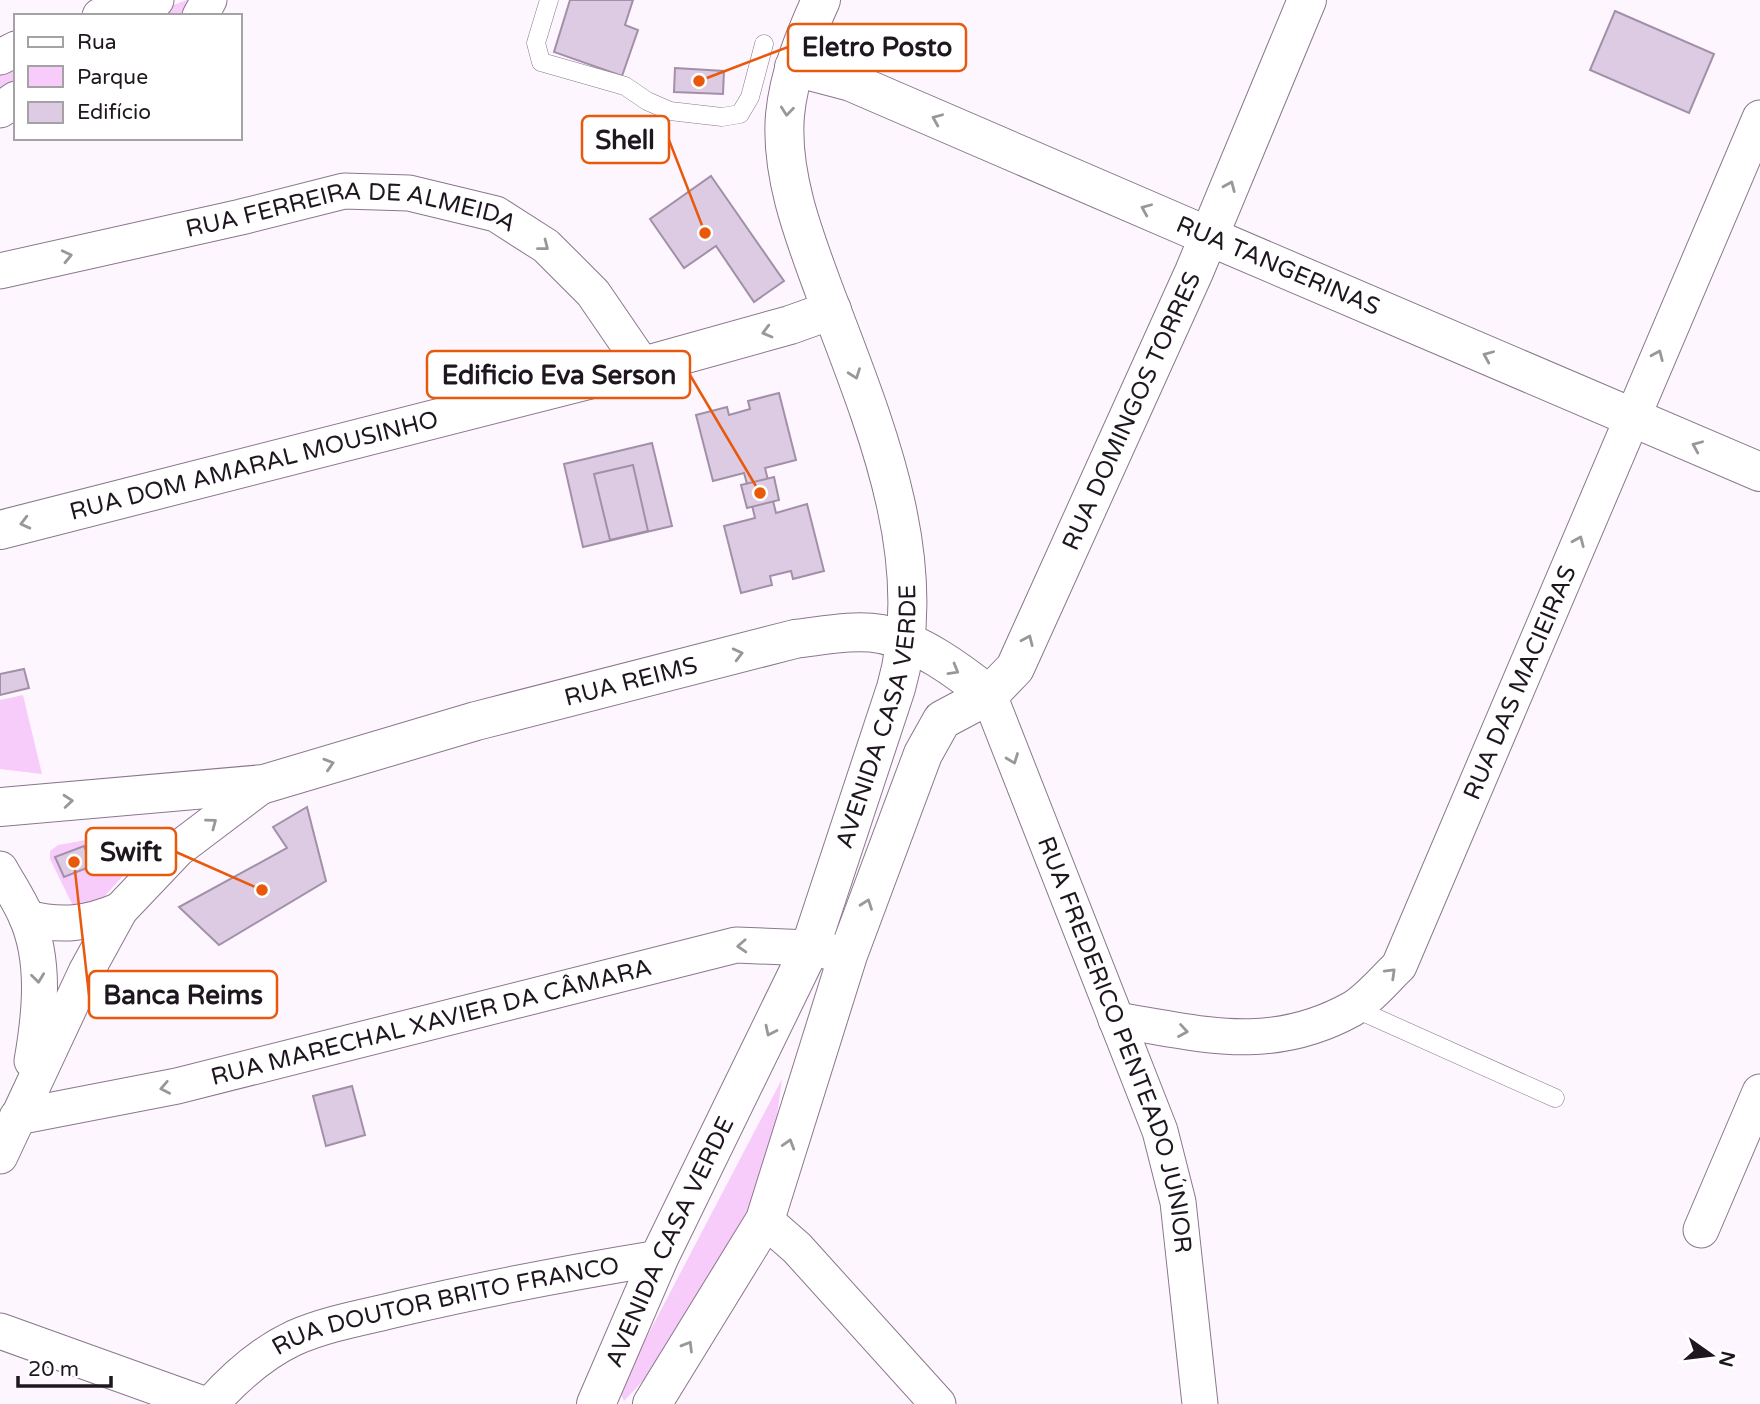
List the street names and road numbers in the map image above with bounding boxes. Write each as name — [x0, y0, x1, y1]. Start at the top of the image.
street label: RUA TANGERINAS — [1172, 210, 1384, 322]
street label: RUA FERREIRA DE ALMEIDA — [181, 218, 519, 246]
street label: RUA DOMINGOS TORRES — [1056, 267, 1207, 555]
street label: RUA DOM AMARAL MOUSINHO — [66, 404, 441, 526]
street label: RUA DAS MACIEIRAS — [1457, 561, 1582, 804]
street label: AVENIDA CASA VERDE — [829, 584, 922, 852]
street label: RUA REIMS — [561, 650, 700, 712]
street label: RUA FREDERICO PENTEADO JÚNIOR — [1031, 832, 1198, 1255]
street label: RUA MARECHAL XAVIER DA CÂMARA — [208, 952, 654, 1091]
street label: AVENIDA CASA VERDE — [599, 1112, 740, 1372]
street label: RUA DOUTOR BRITO FRANCO — [267, 1250, 621, 1361]

